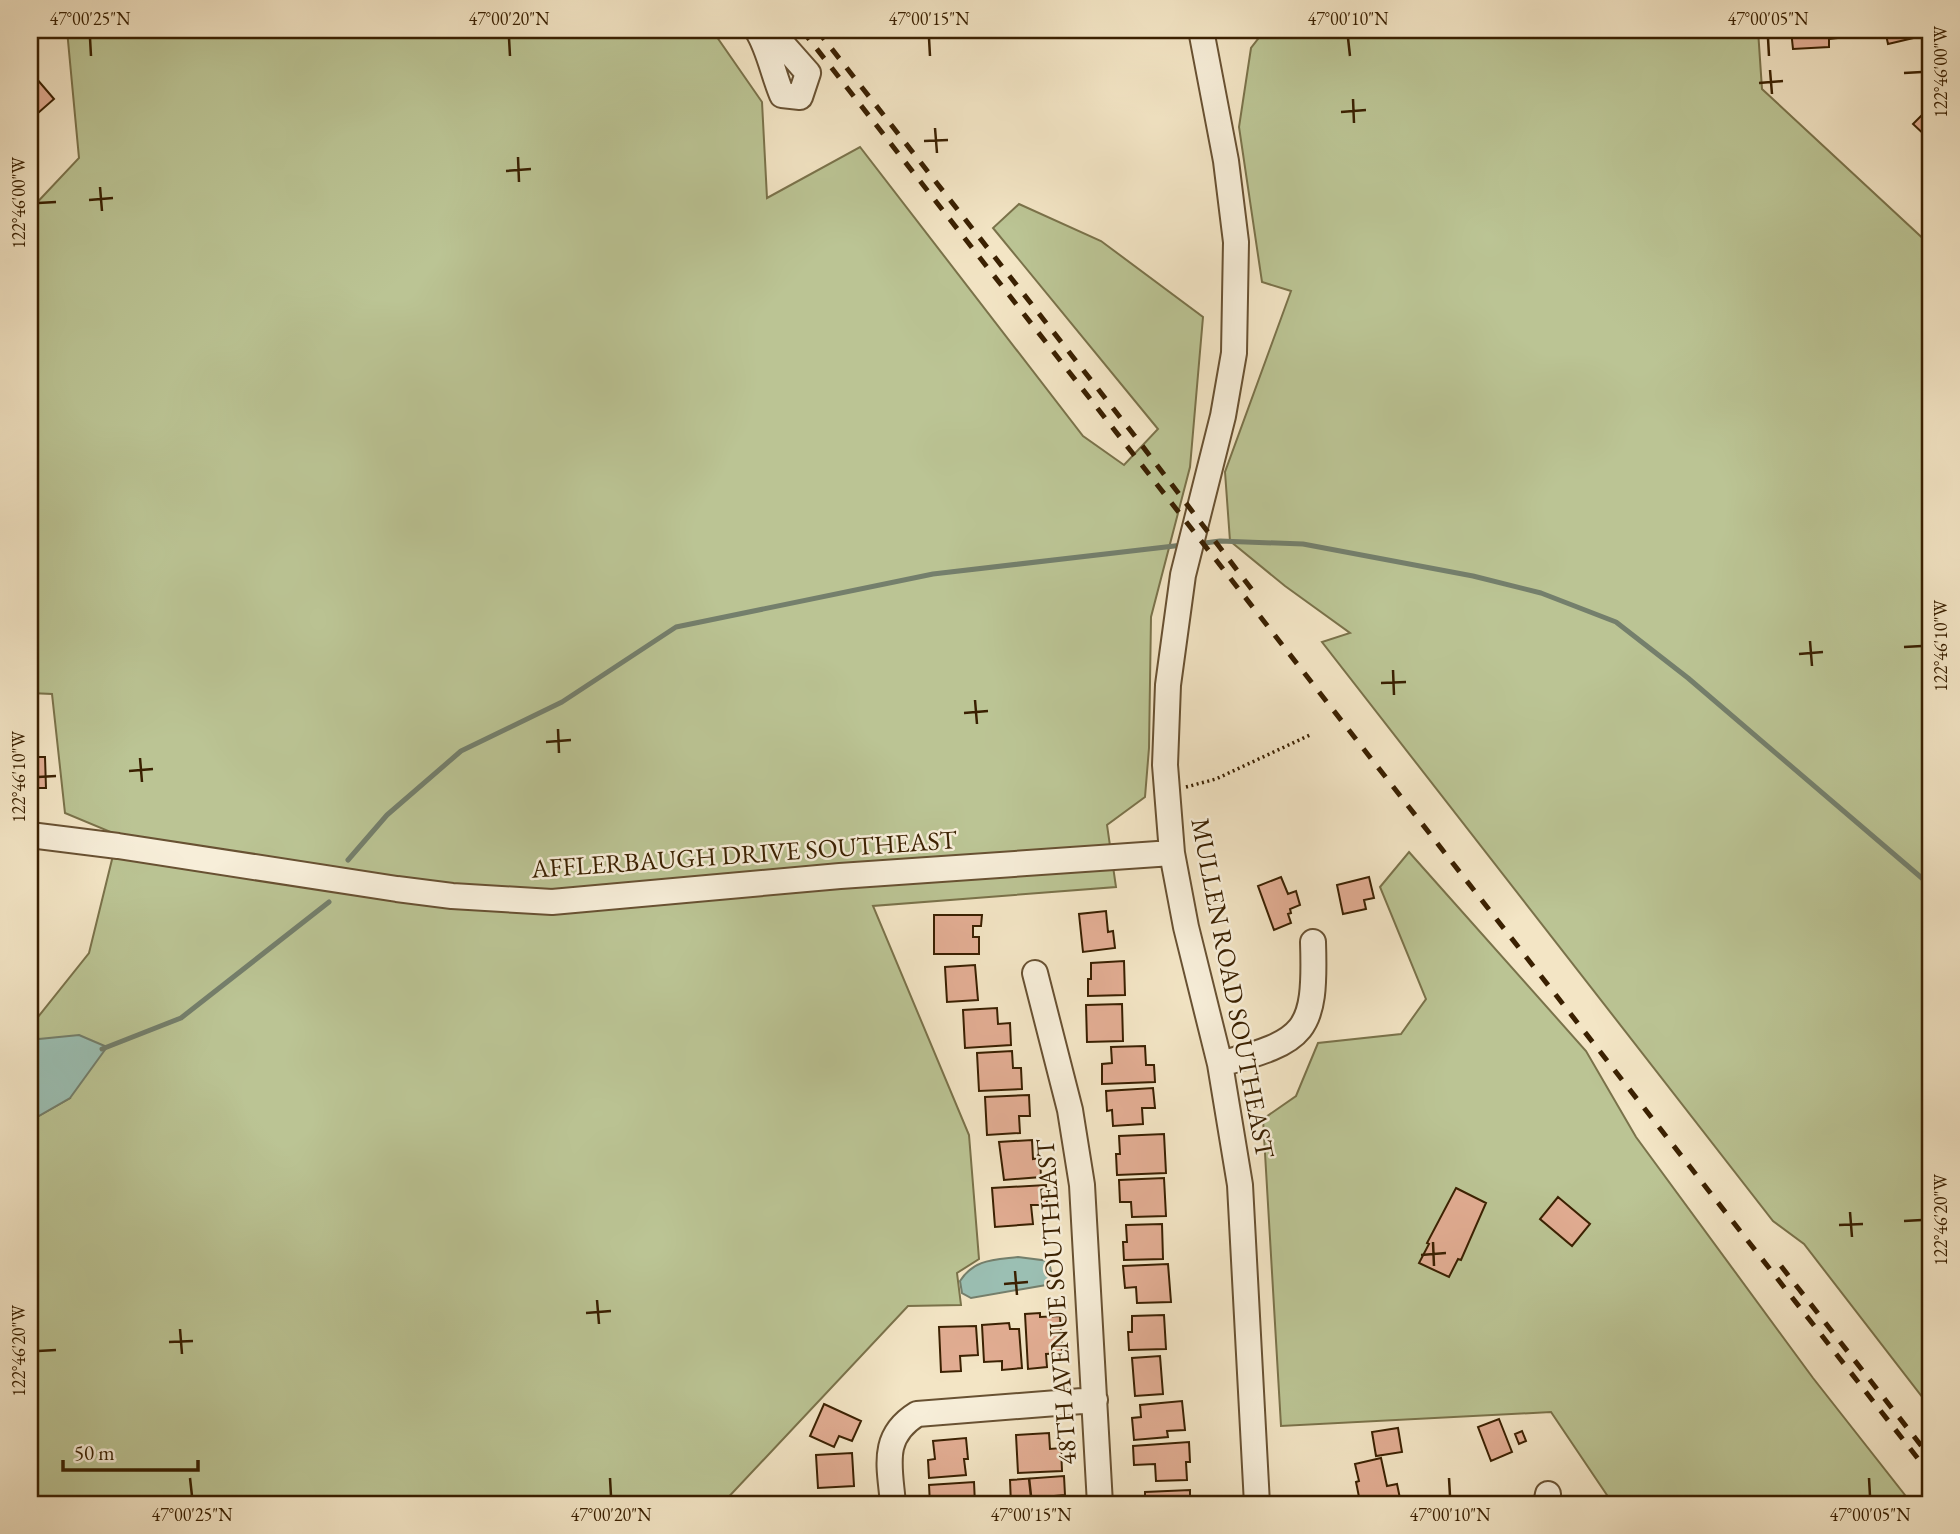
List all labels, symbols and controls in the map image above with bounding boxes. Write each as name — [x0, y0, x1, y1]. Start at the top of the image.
text: 47°00'25"N — [50, 7, 131, 30]
text: 47°00'20"N — [469, 7, 550, 30]
text: 47°00'15"N — [889, 7, 970, 30]
text: 47°00'10"N — [1308, 7, 1389, 30]
text: 47°00'05"N — [1728, 7, 1809, 30]
text: 122°46'00"W — [1929, 26, 1952, 118]
text: 122°46'00"W — [7, 157, 30, 249]
text: 122°46'10"W — [1929, 600, 1952, 692]
text: 122°46'10"W — [7, 731, 30, 823]
street label: MULLEN ROAD SOUTHEAST — [1183, 815, 1283, 1161]
street label: AFFLERBAUGH DRIVE SOUTHEAST — [529, 822, 959, 886]
street label: 48TH AVENUE SOUTHEAST — [1028, 1137, 1084, 1466]
text: 122°46'20"W — [1929, 1174, 1952, 1266]
text: 122°46'20"W — [7, 1305, 30, 1397]
scale bar — [63, 1429, 198, 1473]
text: 50 m — [74, 1439, 115, 1466]
text: 47°00'25"N — [152, 1503, 233, 1526]
text: 47°00'20"N — [571, 1503, 652, 1526]
text: 47°00'15"N — [991, 1503, 1072, 1526]
text: 47°00'10"N — [1410, 1503, 1491, 1526]
text: 47°00'05"N — [1830, 1503, 1911, 1526]

